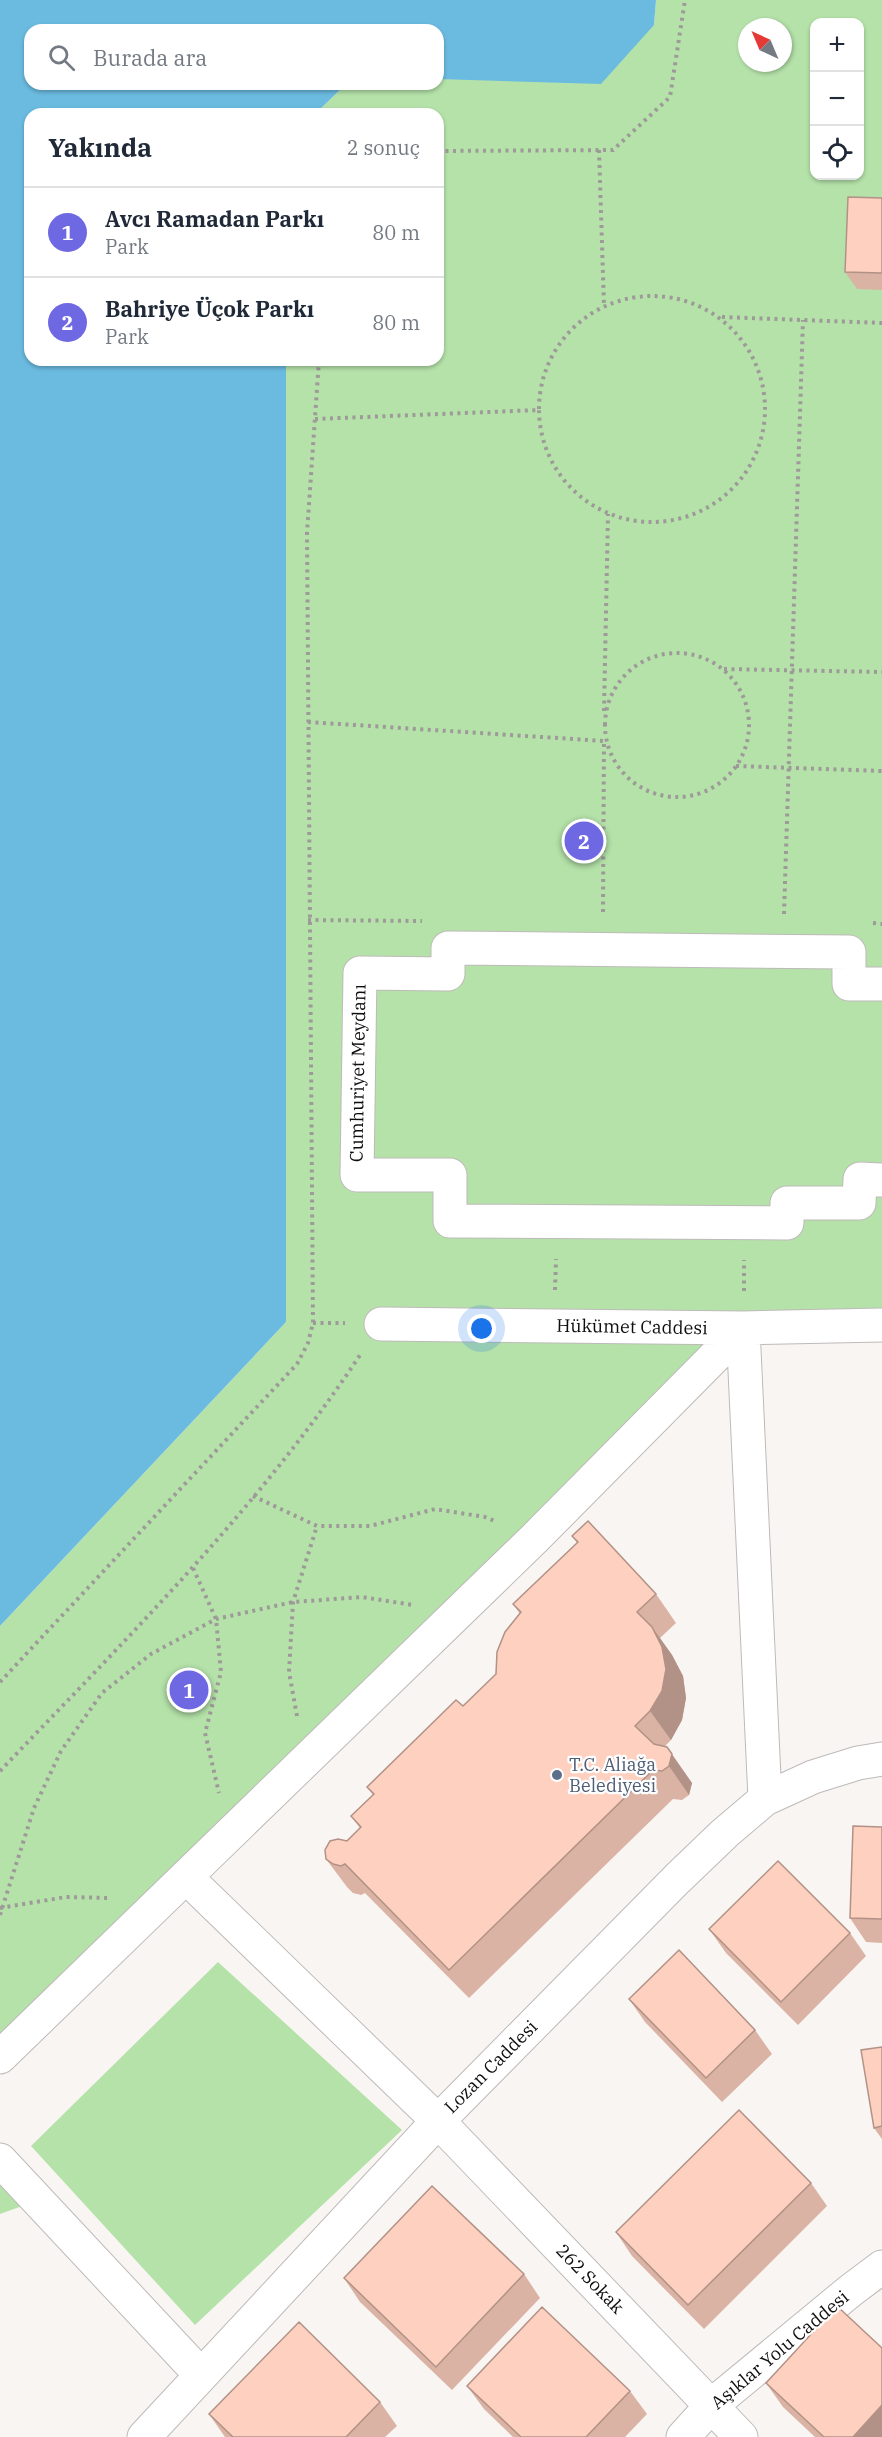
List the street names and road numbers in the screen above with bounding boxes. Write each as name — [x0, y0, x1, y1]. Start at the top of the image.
street label: Cumhuriyet Meydanı — [344, 983, 371, 1162]
street label: Hükümet Caddesi — [556, 1314, 708, 1339]
street label: Lozan Caddesi — [439, 2015, 542, 2118]
street label: 262 Sokak — [551, 2239, 630, 2319]
street label: Aşıklar Yolu Caddesi — [706, 2285, 854, 2414]

